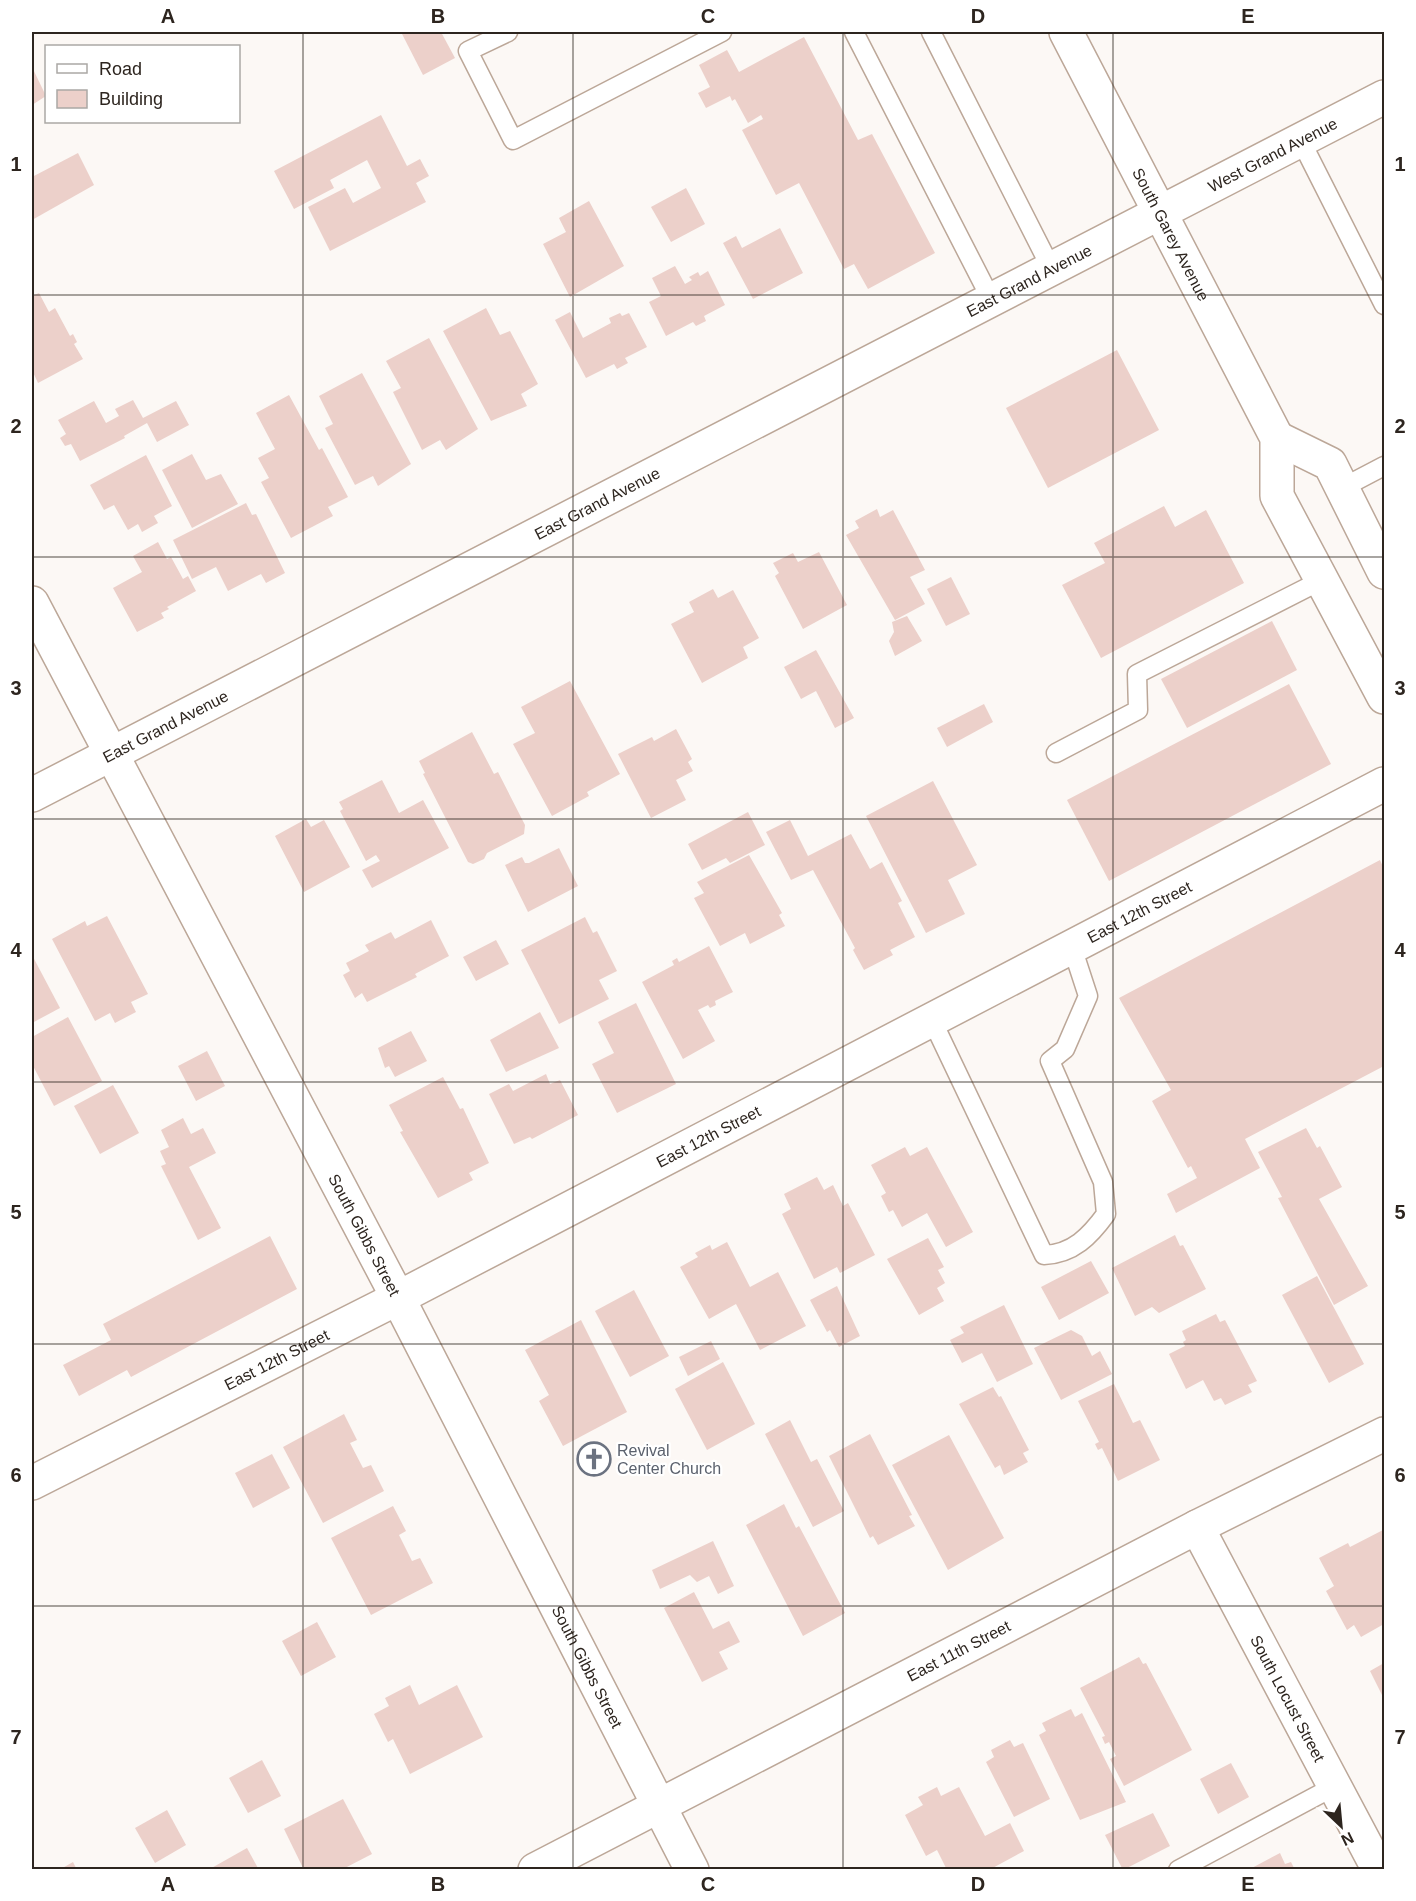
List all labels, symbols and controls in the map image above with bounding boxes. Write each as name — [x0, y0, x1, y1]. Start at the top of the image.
text: A — [161, 5, 175, 27]
text: B — [431, 5, 445, 27]
text: C — [701, 5, 715, 27]
text: D — [971, 5, 985, 27]
text: E — [1241, 5, 1255, 27]
legend — [45, 45, 240, 123]
text: Road — [99, 59, 142, 79]
text: Building — [99, 89, 163, 109]
street label: West Grand Avenue — [1205, 114, 1340, 195]
text: 1 — [10, 153, 22, 175]
text: 1 — [1394, 153, 1406, 175]
street label: South Garey Avenue — [1130, 165, 1213, 304]
street label: East Grand Avenue — [964, 241, 1095, 320]
text: 2 — [10, 415, 22, 437]
text: 2 — [1394, 415, 1406, 437]
street label: East Grand Avenue — [532, 464, 663, 543]
text: 3 — [10, 677, 22, 699]
text: 3 — [1394, 677, 1406, 699]
street label: East Grand Avenue — [100, 687, 231, 766]
street label: East 12th Street — [1084, 877, 1195, 946]
text: 4 — [10, 939, 22, 961]
text: 4 — [1394, 939, 1406, 961]
street label: East 12th Street — [653, 1102, 764, 1170]
street label: South Gibbs Street — [326, 1171, 404, 1299]
text: 5 — [10, 1201, 22, 1223]
text: 5 — [1394, 1201, 1406, 1223]
street label: East 12th Street — [221, 1326, 332, 1393]
church icon: Revival Center Church — [576, 1441, 612, 1477]
place label: Revival Center Church — [617, 1442, 721, 1477]
text: 6 — [10, 1464, 22, 1486]
text: 6 — [1394, 1464, 1406, 1486]
street label: South Gibbs Street — [549, 1603, 626, 1731]
street label: East 11th Street — [904, 1617, 1013, 1684]
street label: South Locust Street — [1247, 1632, 1329, 1765]
text: 7 — [10, 1726, 22, 1748]
text: 7 — [1394, 1726, 1406, 1748]
north arrow — [1311, 1796, 1371, 1856]
text: N — [1338, 1829, 1356, 1849]
text: A — [161, 1873, 175, 1895]
text: B — [431, 1873, 445, 1895]
text: C — [701, 1873, 715, 1895]
text: D — [971, 1873, 985, 1895]
text: E — [1241, 1873, 1255, 1895]

